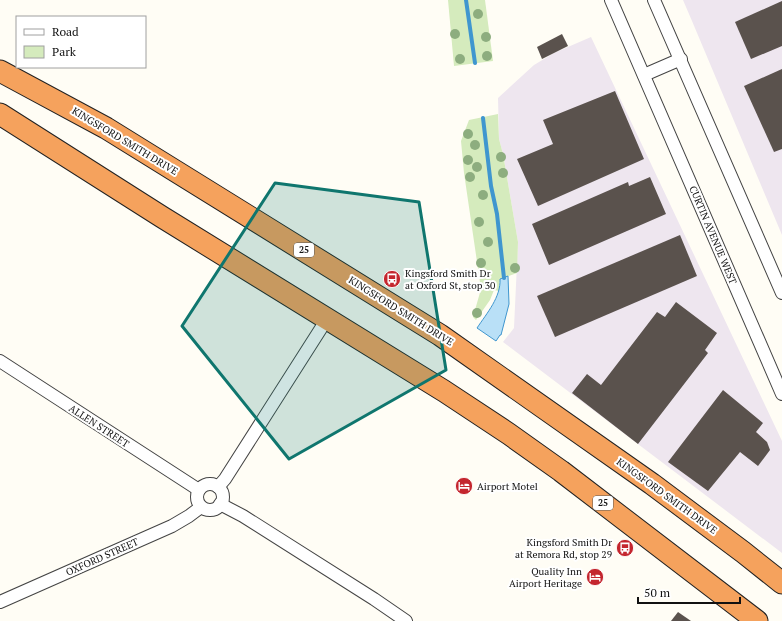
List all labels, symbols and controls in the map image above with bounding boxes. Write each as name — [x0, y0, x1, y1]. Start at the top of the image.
legend — [16, 16, 146, 68]
text: Road — [52, 24, 79, 39]
text: Park — [52, 44, 77, 59]
street label: KINGSFORD SMITH DRIVE — [70, 104, 181, 178]
street label: CURTIN AVENUE WEST — [686, 184, 740, 286]
road number: 25 — [294, 243, 314, 257]
place label: Kingsford Smith Dr at Oxford St, stop 30 — [405, 267, 495, 292]
bus stop icon: Kingsford Smith Dr at Oxford St, stop 30 — [382, 269, 402, 289]
street label: KINGSFORD SMITH DRIVE — [346, 273, 456, 349]
street label: ALLEN STREET — [66, 402, 132, 450]
street label: KINGSFORD SMITH DRIVE — [614, 455, 720, 537]
hotel icon: Airport Motel — [454, 476, 474, 496]
place label: Airport Motel — [477, 480, 538, 493]
road number: 25 — [593, 496, 613, 510]
street label: OXFORD STREET — [64, 535, 140, 579]
place label: Kingsford Smith Dr at Remora Rd, stop 29 — [515, 536, 612, 561]
bus stop icon: Kingsford Smith Dr at Remora Rd, stop 29 — [615, 538, 635, 558]
place label: Quality Inn Airport Heritage — [509, 565, 582, 590]
hotel icon: Quality Inn Airport Heritage — [585, 567, 605, 587]
scale bar — [638, 579, 740, 605]
text: 50 m — [644, 585, 671, 600]

